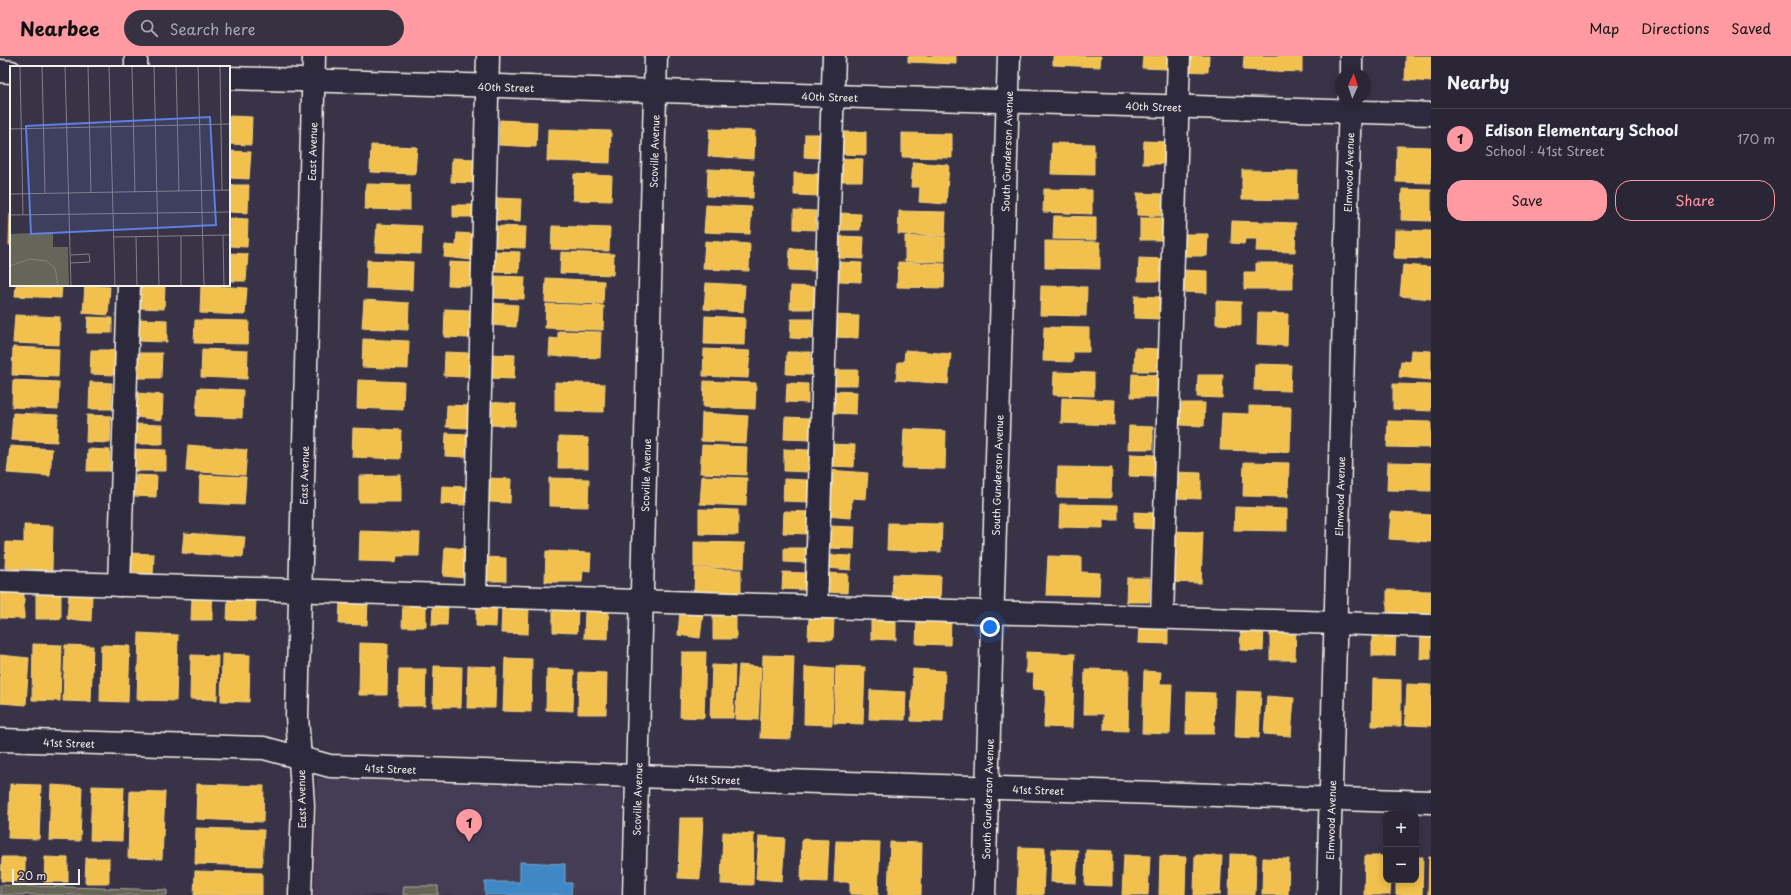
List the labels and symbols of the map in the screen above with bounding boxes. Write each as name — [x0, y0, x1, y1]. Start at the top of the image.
inset map — [10, 66, 230, 286]
north arrow — [1335, 68, 1371, 104]
street label: 40th Street — [477, 78, 534, 95]
street label: 40th Street — [801, 88, 858, 104]
street label: South Gunderson Avenue — [997, 90, 1015, 212]
street label: 40th Street — [1125, 97, 1182, 114]
street label: Scoville Avenue — [645, 114, 662, 188]
street label: East Avenue — [303, 121, 320, 181]
street label: Elmwood Avenue — [1339, 132, 1357, 212]
street label: South Gunderson Avenue — [987, 414, 1006, 536]
street label: Scoville Avenue — [637, 438, 653, 512]
street label: East Avenue — [295, 445, 311, 505]
street label: Elmwood Avenue — [1330, 456, 1348, 536]
your location — [980, 617, 1000, 637]
street label: 41st Street — [43, 734, 95, 750]
street label: South Gunderson Avenue — [978, 738, 996, 860]
street label: 41st Street — [364, 760, 417, 776]
street label: Scoville Avenue — [628, 762, 645, 836]
street label: East Avenue — [293, 769, 309, 828]
street label: 41st Street — [688, 770, 741, 787]
street label: Elmwood Avenue — [1321, 779, 1339, 860]
street label: 41st Street — [1012, 781, 1064, 798]
pin: 1 — [456, 809, 482, 842]
scale bar — [12, 867, 80, 886]

